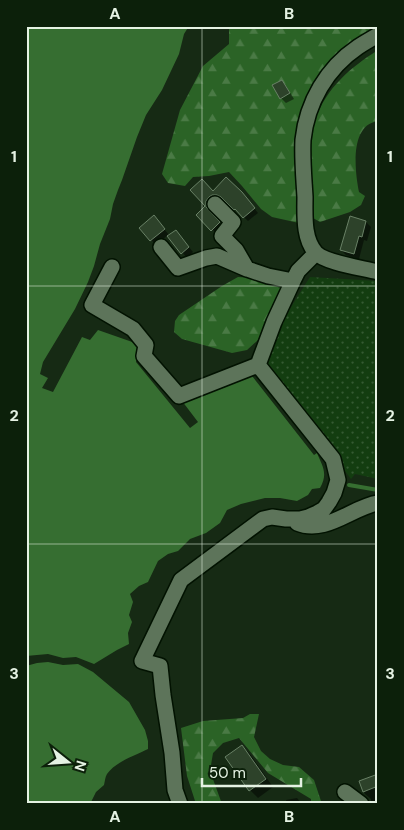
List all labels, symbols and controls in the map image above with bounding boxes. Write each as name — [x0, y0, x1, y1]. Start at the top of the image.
text: A — [109, 3, 121, 24]
text: B — [284, 3, 294, 24]
text: 1 — [11, 146, 17, 167]
text: 1 — [387, 146, 393, 167]
text: 2 — [9, 405, 19, 426]
text: 2 — [385, 405, 395, 426]
text: 3 — [9, 663, 19, 684]
text: 3 — [385, 663, 395, 684]
north arrow — [42, 738, 92, 788]
scale bar — [202, 755, 300, 787]
text: N — [70, 758, 91, 773]
text: 50 m — [209, 763, 246, 783]
text: A — [109, 806, 121, 827]
text: B — [284, 806, 294, 827]

